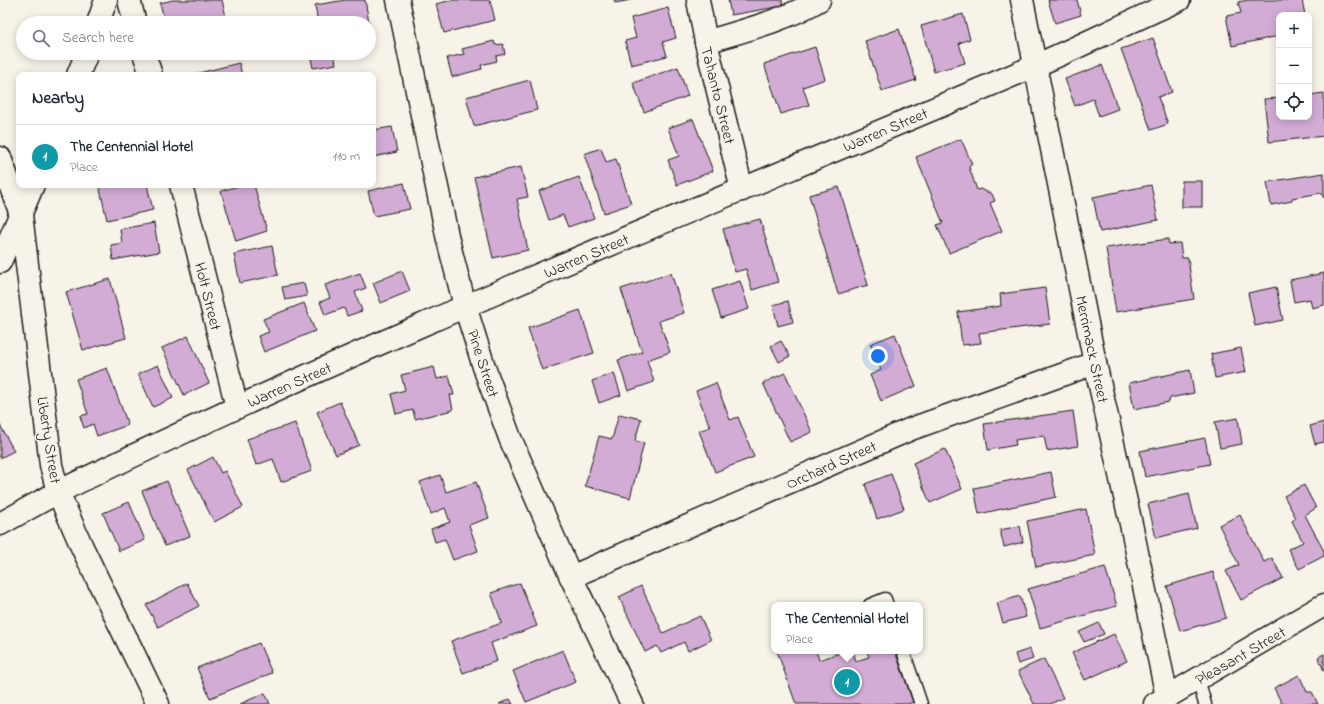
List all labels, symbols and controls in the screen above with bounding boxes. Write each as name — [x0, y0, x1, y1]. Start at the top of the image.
map controls — [1276, 12, 1312, 120]
button: + — [1276, 12, 1312, 48]
search box — [16, 16, 376, 60]
icon: search — [30, 27, 52, 49]
text: Search here — [62, 27, 134, 49]
street label: Tahanto Street — [693, 44, 741, 147]
button: − — [1276, 48, 1312, 84]
button: locate — [1276, 84, 1312, 120]
text: Nearby — [32, 86, 84, 111]
street label: Warren Street — [840, 102, 933, 160]
text: The Centennial Hotel — [70, 136, 193, 158]
text: 1 — [43, 147, 47, 166]
text: 110 m — [333, 147, 360, 166]
text: Place — [70, 158, 98, 177]
street label: Warren Street — [541, 228, 634, 286]
street label: Holt Street — [187, 260, 227, 334]
street label: Merrimack Street — [1068, 294, 1114, 406]
street label: Pine Street — [460, 326, 505, 401]
your location — [868, 346, 888, 366]
street label: Warren Street — [244, 356, 337, 415]
street label: Liberty Street — [29, 395, 67, 486]
street label: Orchard Street — [783, 435, 882, 497]
popup — [771, 602, 923, 654]
text: The Centennial Hotel — [786, 608, 908, 630]
street label: Pleasant Street — [1191, 621, 1291, 692]
text: Place — [786, 630, 813, 649]
pin: 1 — [834, 667, 860, 697]

